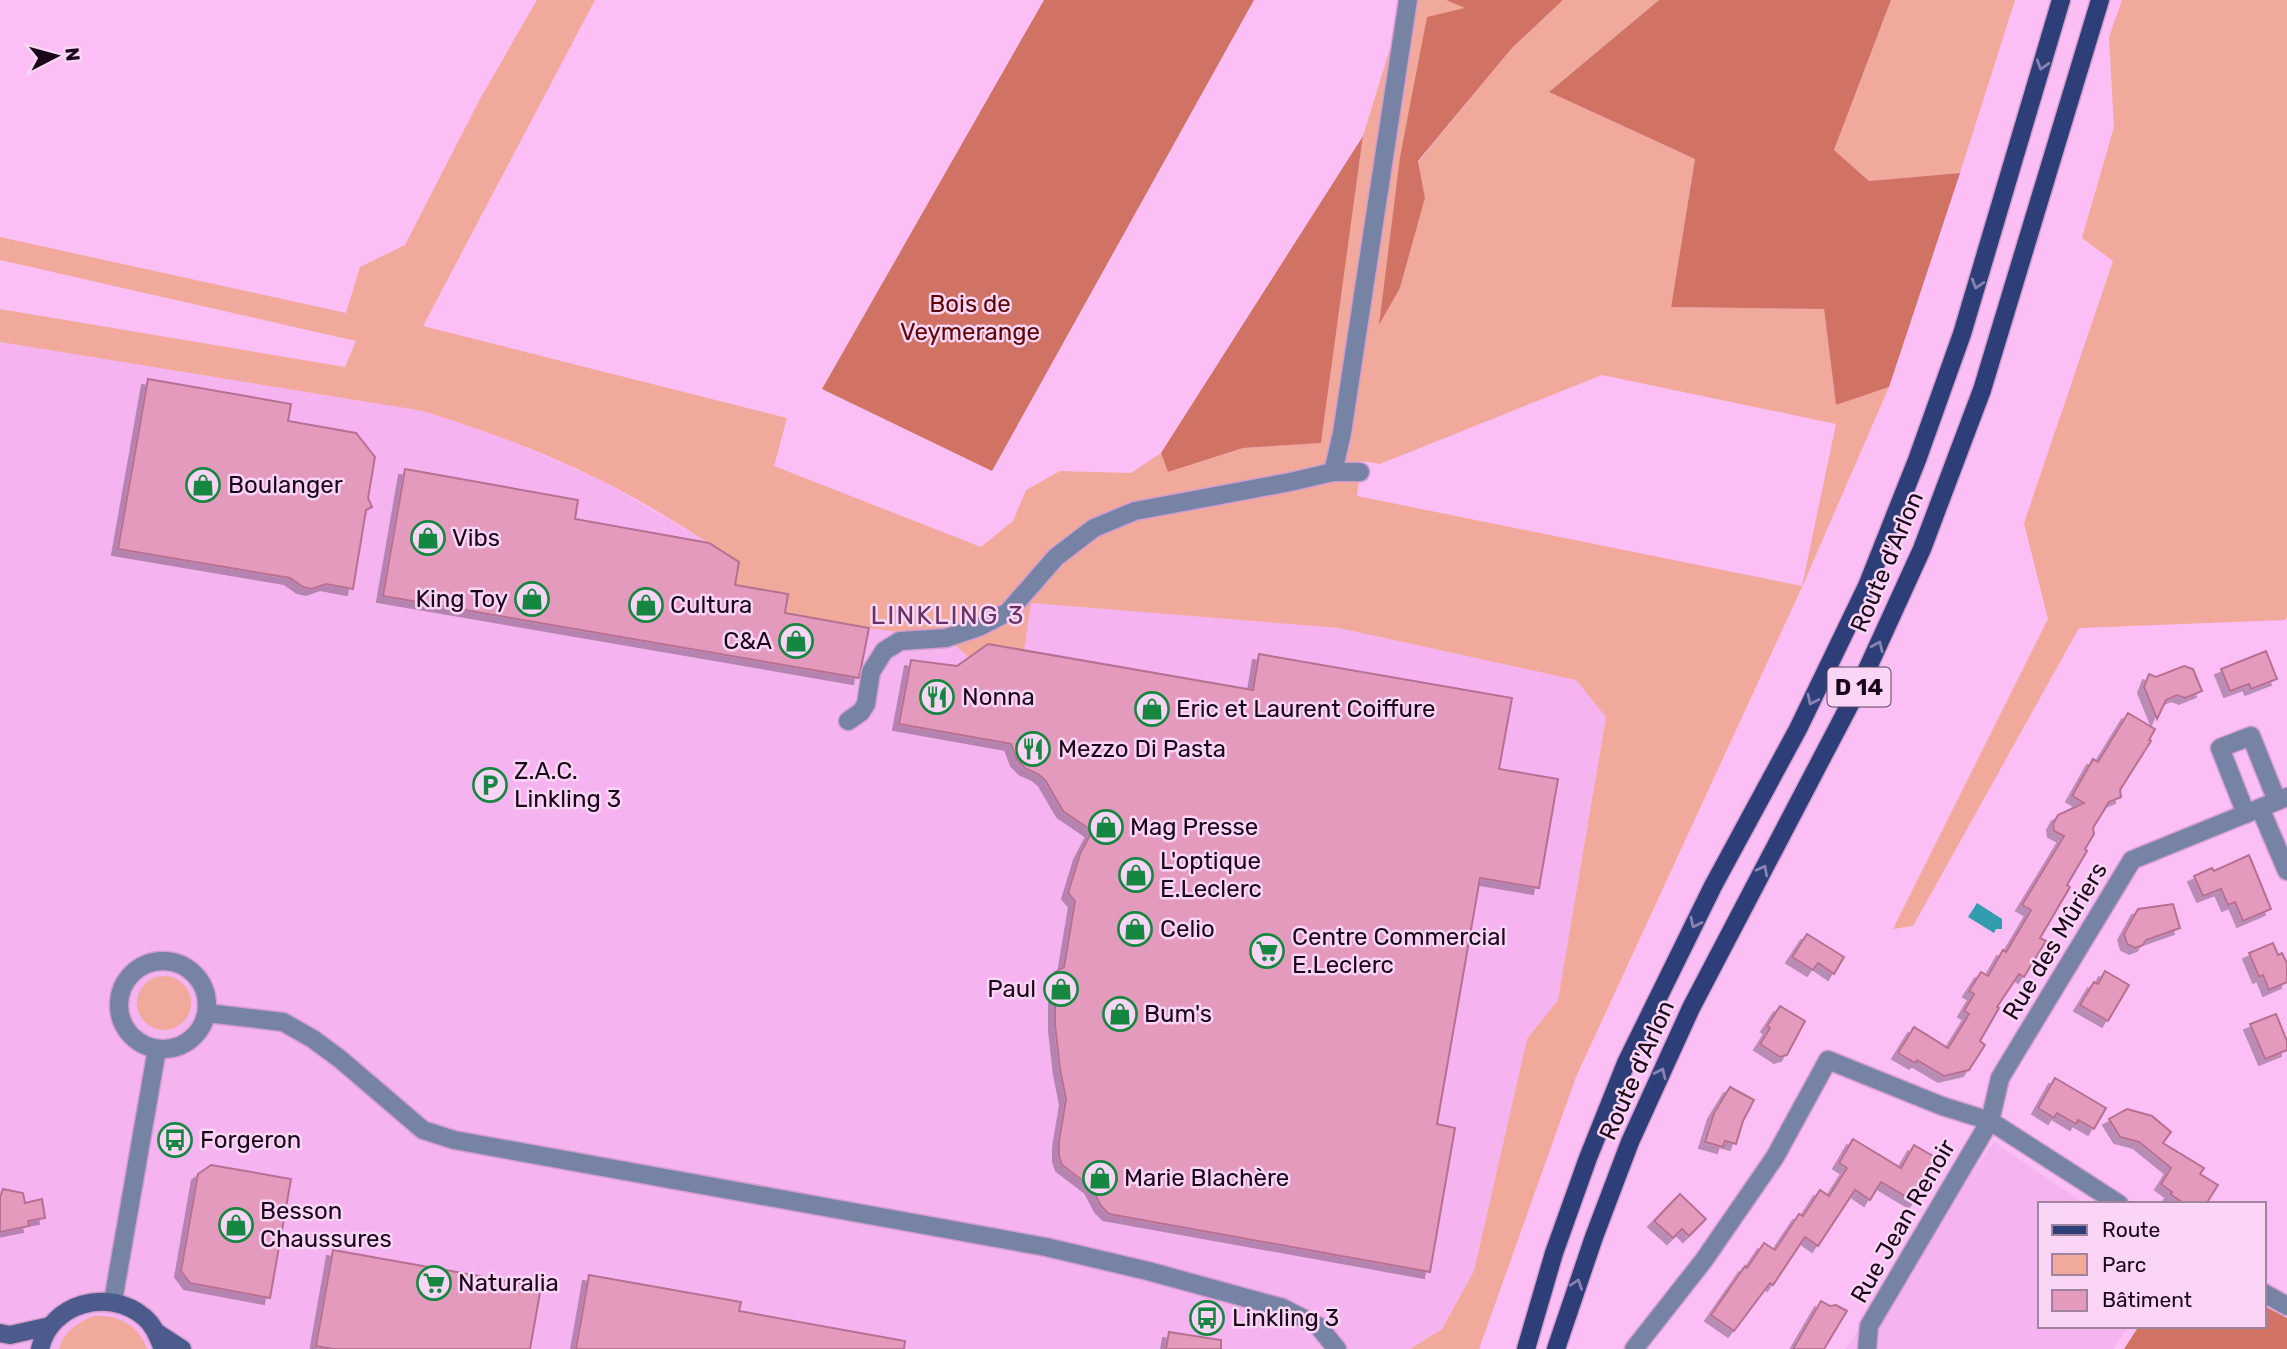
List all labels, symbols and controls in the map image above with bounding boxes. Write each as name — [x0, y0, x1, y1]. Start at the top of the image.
north arrow — [21, 21, 91, 91]
text: N — [60, 46, 85, 62]
one-way arrow — [2035, 59, 2050, 71]
one-way arrow — [1970, 277, 1985, 289]
park label: Bois de Veymerange — [900, 290, 1040, 346]
shop icon: Boulanger — [184, 466, 222, 504]
place label: Boulanger — [228, 471, 343, 499]
street label: Route d'Arlon — [1845, 488, 1929, 636]
shop icon: Vibs — [409, 519, 447, 557]
place label: Vibs — [452, 524, 500, 552]
shop icon: King Toy — [513, 580, 551, 618]
place label: King Toy — [415, 585, 508, 613]
shop icon: Cultura — [627, 586, 665, 624]
place label: Cultura — [670, 591, 752, 619]
district label: LINKLING 3 — [871, 600, 1025, 631]
shop icon: C&A — [777, 622, 815, 660]
place label: C&A — [723, 627, 772, 655]
one-way arrow — [1870, 640, 1884, 653]
road number: D 14 — [1828, 667, 1890, 706]
restaurant icon: Nonna — [918, 678, 956, 716]
place label: Nonna — [962, 683, 1035, 711]
shop icon: Eric et Laurent Coiffure — [1133, 690, 1171, 728]
one-way arrow — [1807, 693, 1821, 705]
place label: Eric et Laurent Coiffure — [1176, 695, 1435, 723]
restaurant icon: Mezzo Di Pasta — [1014, 730, 1052, 768]
place label: Mezzo Di Pasta — [1058, 735, 1226, 763]
place label: Z.A.C. Linkling 3 — [514, 757, 621, 813]
parking icon: Z.A.C. Linkling 3 — [471, 766, 509, 804]
shop icon: Mag Presse — [1087, 808, 1125, 846]
place label: Mag Presse — [1130, 813, 1258, 841]
place label: L'optique E.Leclerc — [1160, 847, 1262, 903]
shop icon: L'optique E.Leclerc — [1117, 856, 1155, 894]
street label: Rue des Mûriers — [1997, 857, 2113, 1025]
one-way arrow — [1755, 865, 1769, 877]
shop icon: Celio — [1116, 910, 1154, 948]
place label: Celio — [1160, 915, 1215, 943]
one-way arrow — [1690, 916, 1704, 928]
place label: Centre Commercial E.Leclerc — [1292, 923, 1506, 979]
supermarket icon: Centre Commercial E.Leclerc — [1248, 932, 1286, 970]
shop icon: Paul — [1042, 970, 1080, 1008]
place label: Paul — [987, 975, 1036, 1003]
shop icon: Bum's — [1101, 995, 1139, 1033]
street label: Route d'Arlon — [1594, 996, 1680, 1144]
place label: Bum's — [1144, 1000, 1212, 1028]
one-way arrow — [1653, 1068, 1667, 1080]
bus stop icon: Forgeron — [156, 1121, 194, 1159]
place label: Forgeron — [200, 1126, 301, 1154]
street label: Rue Jean Renoir — [1845, 1134, 1961, 1308]
shop icon: Marie Blachère — [1081, 1159, 1119, 1197]
place label: Marie Blachère — [1124, 1164, 1289, 1192]
place label: Besson Chaussures — [260, 1197, 392, 1253]
legend — [2038, 1202, 2266, 1328]
shop icon: Besson Chaussures — [217, 1206, 255, 1244]
text: Route — [2102, 1217, 2160, 1242]
text: Parc — [2102, 1252, 2146, 1277]
supermarket icon: Naturalia — [415, 1264, 453, 1302]
place label: Naturalia — [458, 1269, 559, 1297]
one-way arrow — [1569, 1279, 1583, 1291]
text: Bâtiment — [2102, 1287, 2192, 1312]
bus stop icon: Linkling 3 — [1188, 1299, 1226, 1337]
place label: Linkling 3 — [1232, 1304, 1339, 1332]

